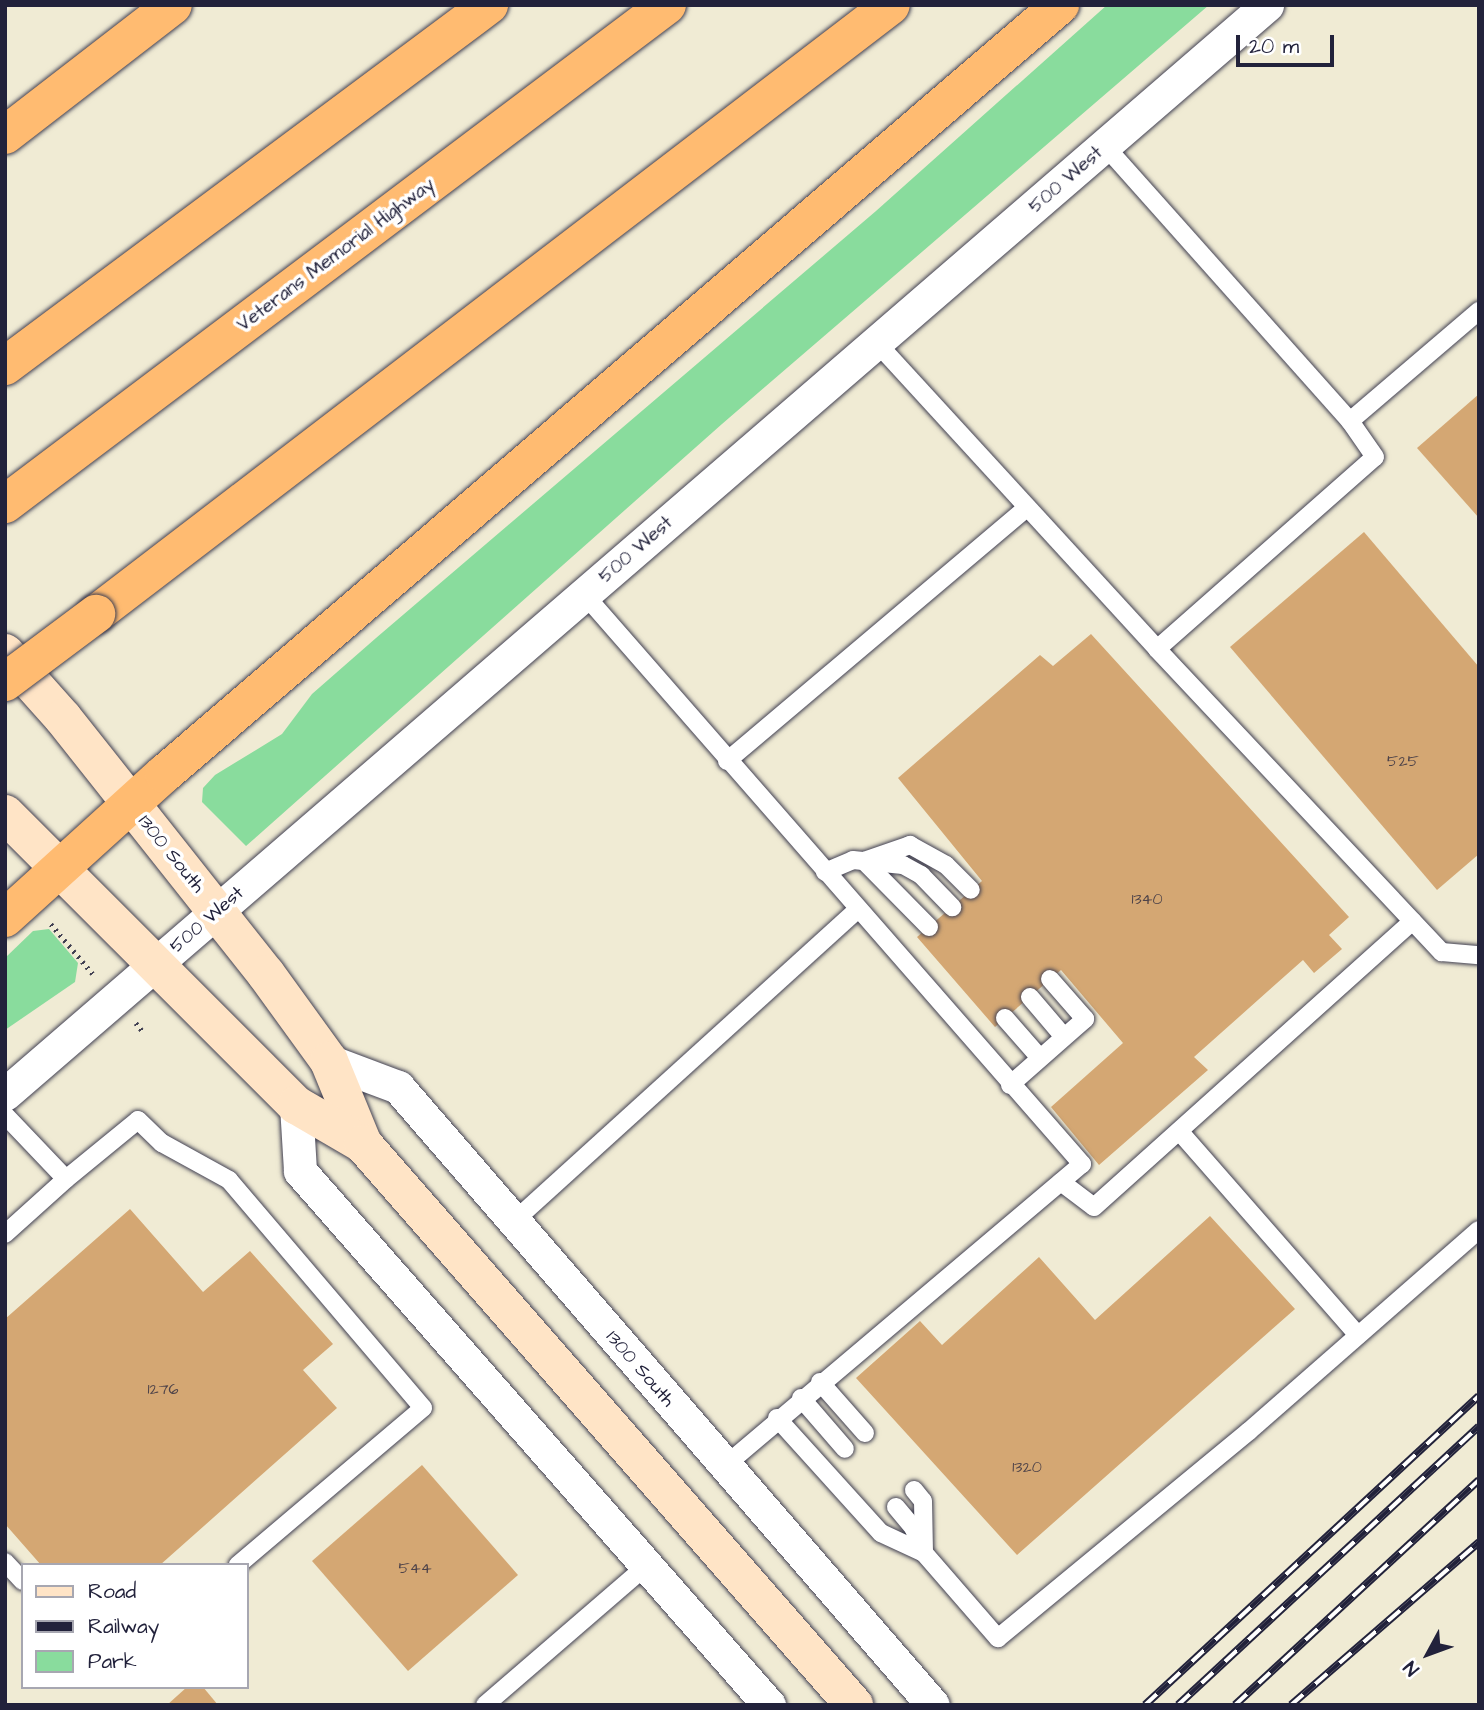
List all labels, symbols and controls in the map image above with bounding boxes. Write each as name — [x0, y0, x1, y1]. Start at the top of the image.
scale bar — [1239, 21, 1337, 65]
text: 20 m — [1249, 32, 1299, 61]
street label: 500 West — [1024, 142, 1108, 218]
street label: Veterans Memorial Highway — [233, 173, 439, 337]
street label: 500 West — [594, 512, 678, 588]
house number: 525 — [1387, 751, 1419, 771]
street label: 1300 South — [133, 811, 209, 897]
street label: 500 West — [165, 882, 249, 958]
house number: 1340 — [1131, 889, 1163, 909]
street label: 1300 South — [601, 1326, 679, 1412]
house number: 1276 — [147, 1379, 179, 1399]
house number: 1320 — [1012, 1457, 1042, 1477]
house number: 544 — [398, 1558, 432, 1578]
legend — [21, 1563, 248, 1689]
text: Road — [88, 1577, 136, 1606]
text: Railway — [88, 1612, 159, 1641]
north arrow — [1393, 1619, 1463, 1689]
text: Park — [88, 1647, 137, 1676]
text: N — [1398, 1655, 1426, 1681]

